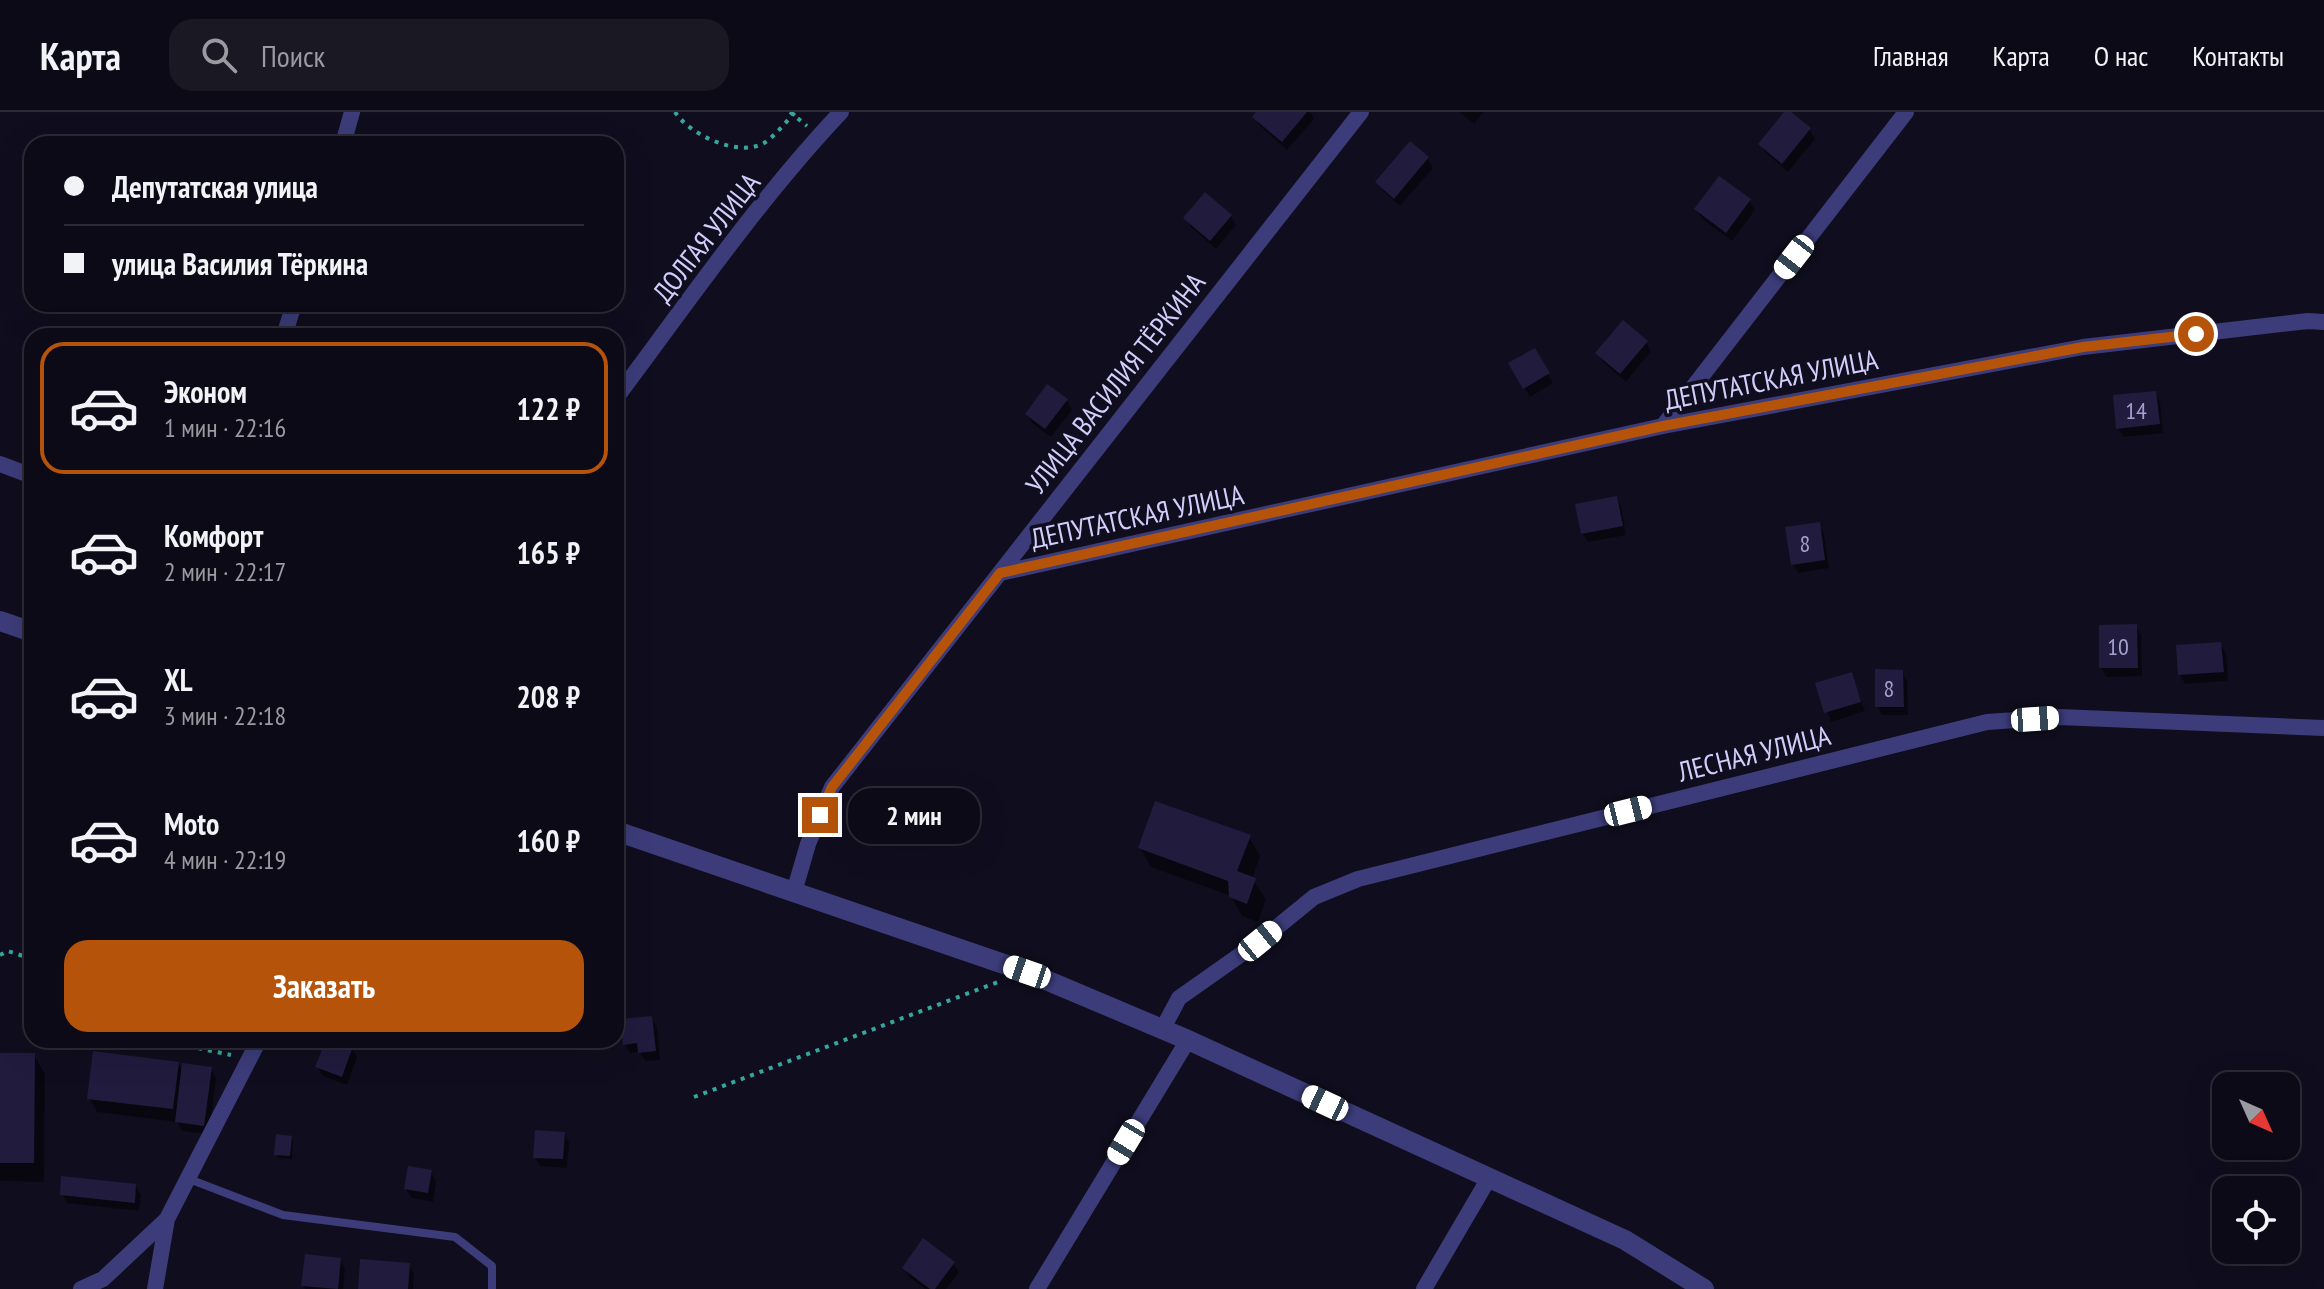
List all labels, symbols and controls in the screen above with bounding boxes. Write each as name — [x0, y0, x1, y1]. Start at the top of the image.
search box — [169, 19, 729, 91]
text: Карта — [40, 31, 121, 80]
icon: search — [197, 33, 241, 77]
text: Поиск — [261, 36, 325, 75]
text: Главная — [1873, 37, 1949, 74]
text: Карта — [1993, 37, 2050, 74]
text: О нас — [2094, 37, 2148, 74]
text: Контакты — [2192, 37, 2284, 74]
street label: ДОЛГАЯ УЛИЦА — [644, 164, 769, 309]
text: Депутатская улица — [112, 167, 318, 206]
car — [1770, 231, 1818, 283]
text: улица Василия Тёркина — [112, 244, 368, 283]
street label: УЛИЦА ВАСИЛИЯ ТЁРКИНА — [1017, 264, 1213, 501]
route start — [2178, 316, 2214, 352]
street label: ДЕПУТАТСКАЯ УЛИЦА — [1661, 340, 1882, 418]
icon: car — [68, 372, 140, 444]
text: Эконом — [164, 372, 247, 411]
text: 122 ₽ — [516, 389, 580, 428]
house number: 14 — [2125, 395, 2147, 426]
text: 1 мин · 22:16 — [164, 411, 286, 444]
street label: ДЕПУТАТСКАЯ УЛИЦА — [1027, 475, 1248, 557]
icon: car — [68, 516, 140, 588]
text: Комфорт — [164, 516, 263, 555]
house number: 8 — [1800, 528, 1810, 559]
text: 165 ₽ — [516, 533, 580, 572]
text: 2 мин · 22:17 — [164, 555, 286, 588]
house number: 10 — [2107, 631, 2129, 662]
icon: car — [68, 660, 140, 732]
text: XL — [164, 660, 193, 699]
house number: 8 — [1884, 673, 1894, 704]
text: 208 ₽ — [516, 677, 580, 716]
text: 3 мин · 22:18 — [164, 699, 286, 732]
car — [2010, 705, 2060, 733]
street label: ЛЕСНАЯ УЛИЦА — [1673, 716, 1835, 790]
callout: 2 мин — [848, 787, 980, 843]
car — [1602, 794, 1654, 828]
route end — [802, 797, 838, 833]
text: 2 мин — [886, 799, 942, 832]
icon: car — [68, 804, 140, 876]
text: Moto — [164, 804, 219, 843]
text: 160 ₽ — [516, 821, 580, 860]
text: 4 мин · 22:19 — [164, 843, 286, 876]
car — [1234, 917, 1286, 965]
button: Заказать — [64, 940, 584, 1032]
car — [1000, 953, 1054, 991]
north arrow — [2212, 1072, 2300, 1160]
map controls — [2212, 1072, 2300, 1264]
car — [1298, 1082, 1352, 1124]
car — [1103, 1115, 1149, 1169]
button: locate — [2212, 1176, 2300, 1264]

